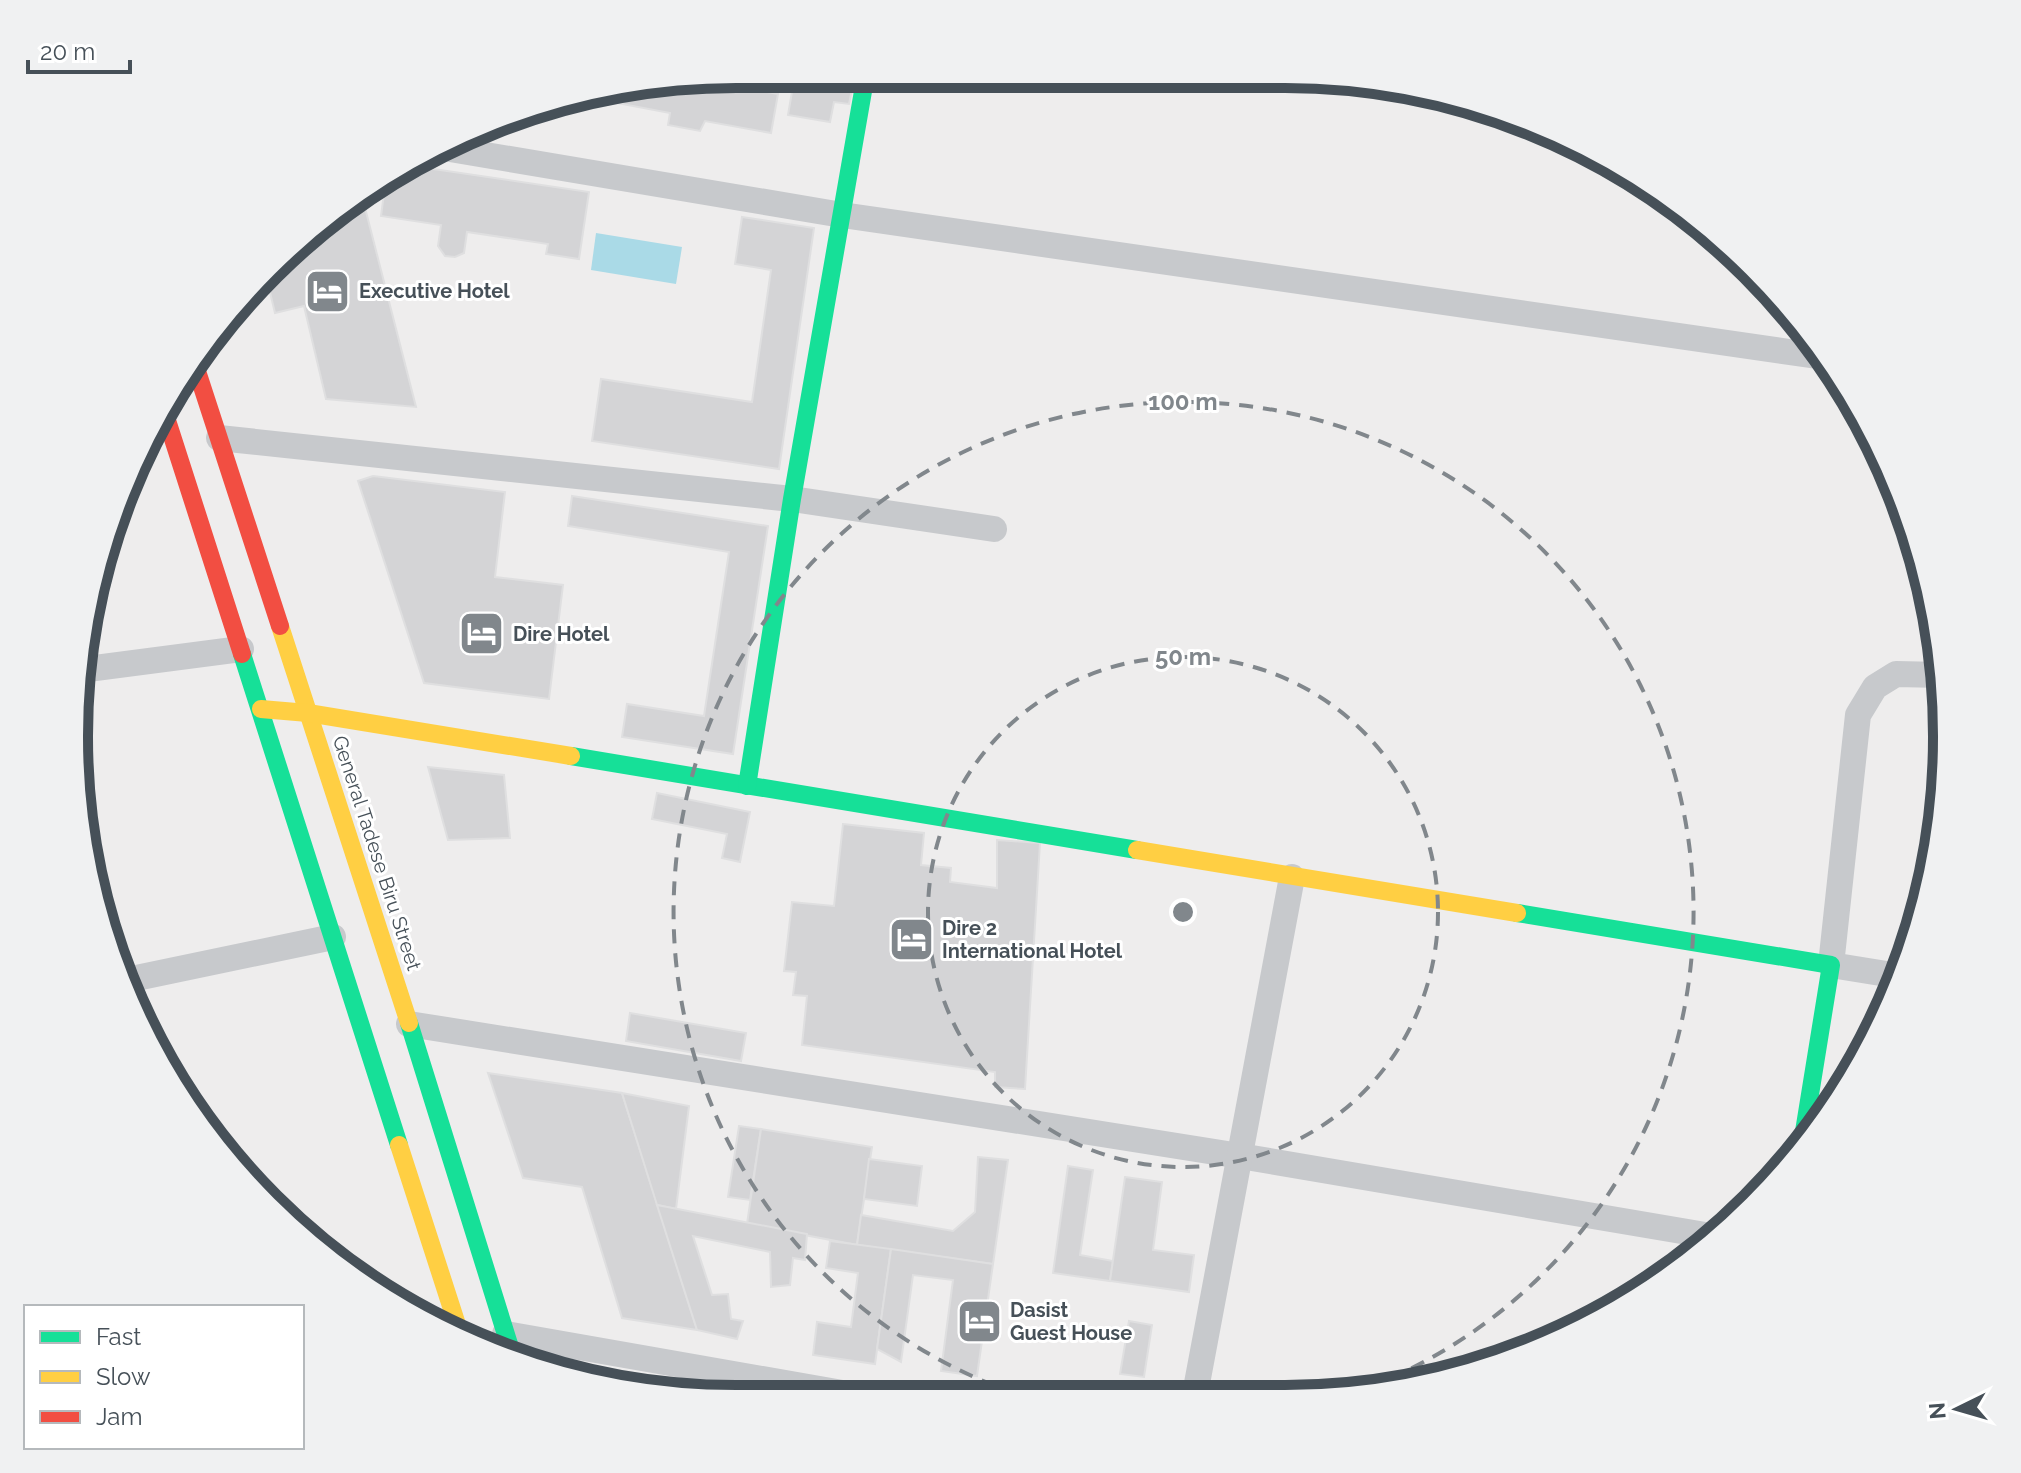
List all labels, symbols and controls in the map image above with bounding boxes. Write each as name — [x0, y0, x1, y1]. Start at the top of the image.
scale bar — [28, 24, 130, 74]
text: 20 m — [40, 37, 95, 66]
hotel icon: Executive Hotel — [304, 267, 352, 315]
place label: Executive Hotel — [359, 279, 510, 303]
text: 100 m — [1148, 387, 1218, 416]
hotel icon: Dire Hotel — [458, 610, 506, 658]
place label: Dire Hotel — [513, 622, 610, 646]
text: 50 m — [1155, 642, 1211, 671]
street label: General Tadese Biru Street — [328, 733, 426, 974]
centre of rings — [1169, 898, 1197, 926]
hotel icon: Dire 2 International Hotel — [887, 915, 935, 963]
place label: Dire 2 International Hotel — [942, 916, 1123, 963]
hotel icon: Dasist Guest House — [955, 1297, 1003, 1345]
place label: Dasist Guest House — [1010, 1298, 1132, 1345]
legend — [24, 1305, 304, 1449]
text: Fast — [96, 1322, 141, 1351]
text: Slow — [96, 1362, 151, 1391]
north arrow — [1917, 1369, 1997, 1449]
text: N — [1923, 1401, 1951, 1420]
text: Jam — [96, 1402, 142, 1431]

